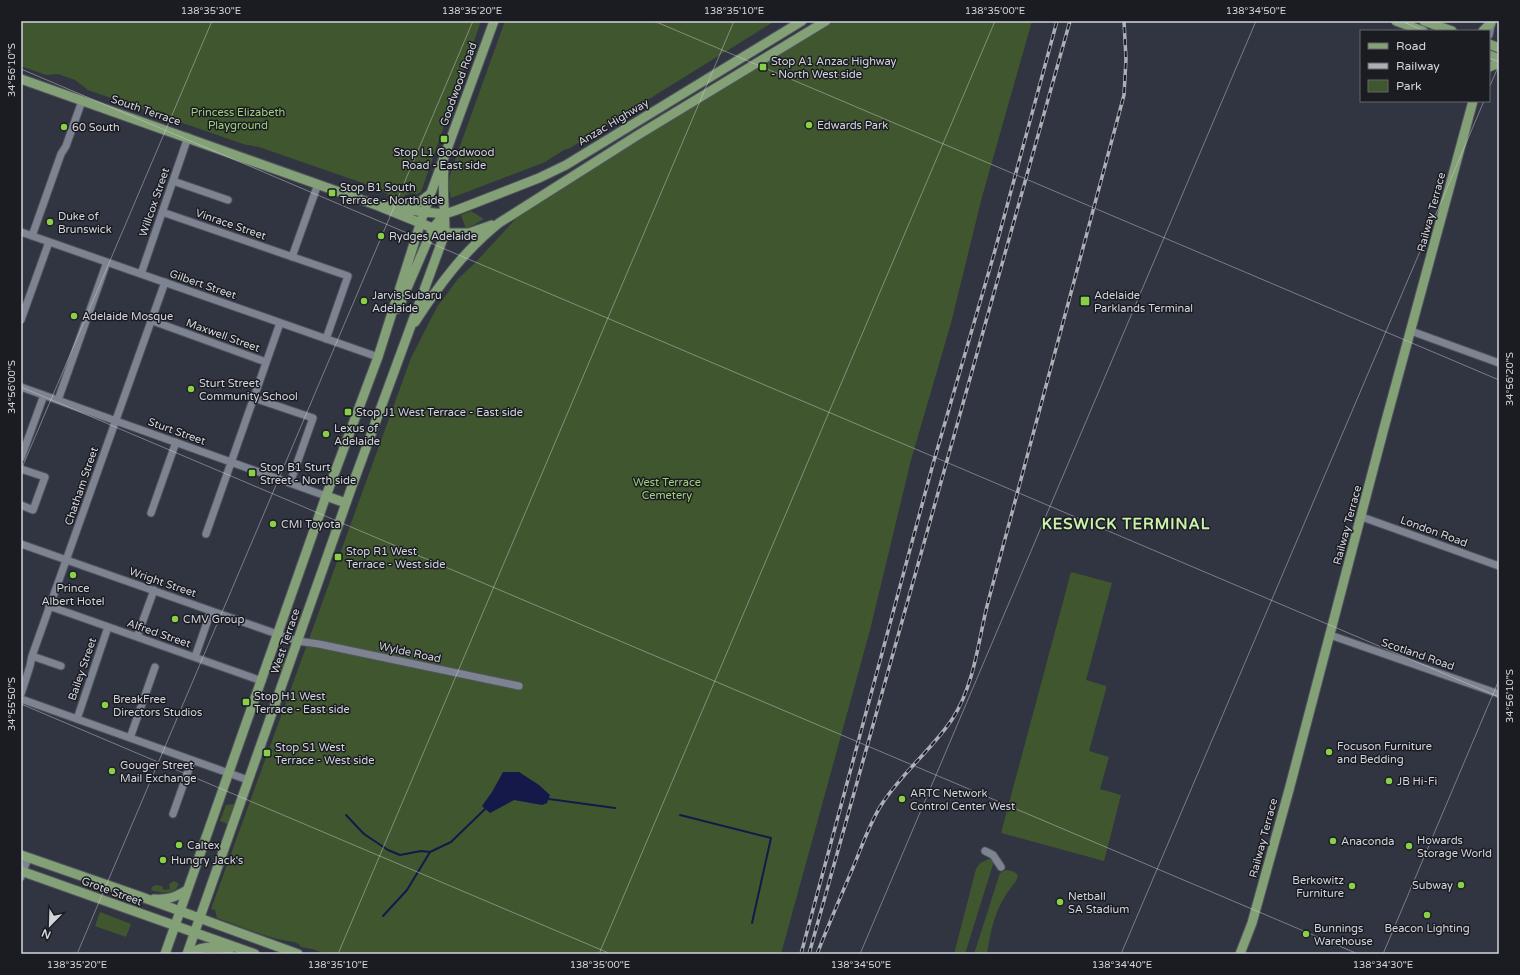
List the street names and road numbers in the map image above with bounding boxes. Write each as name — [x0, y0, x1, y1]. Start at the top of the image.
street label: Goodwood Road — [437, 41, 480, 128]
street label: South Terrace — [109, 92, 182, 128]
street label: Anzac Highway — [575, 96, 651, 149]
street label: Willcox Street — [137, 166, 172, 238]
street label: Railway Terrace — [1415, 171, 1448, 253]
street label: Vinrace Street — [194, 206, 268, 243]
street label: Gilbert Street — [168, 267, 238, 302]
street label: Maxwell Street — [184, 316, 262, 355]
street label: Sturt Street — [146, 415, 207, 448]
street label: Chatham Street — [62, 445, 101, 527]
street label: Railway Terrace — [1331, 484, 1364, 566]
street label: London Road — [1398, 513, 1469, 550]
street label: Wright Street — [128, 565, 198, 600]
street label: West Terrace — [268, 607, 303, 675]
street label: Alfred Street — [125, 616, 192, 650]
street label: Bailey Street — [66, 636, 99, 702]
street label: Scotland Road — [1380, 636, 1456, 673]
street label: Wylde Road — [378, 640, 442, 665]
street label: Railway Terrace — [1247, 797, 1280, 879]
street label: Grote Street — [80, 874, 144, 908]

